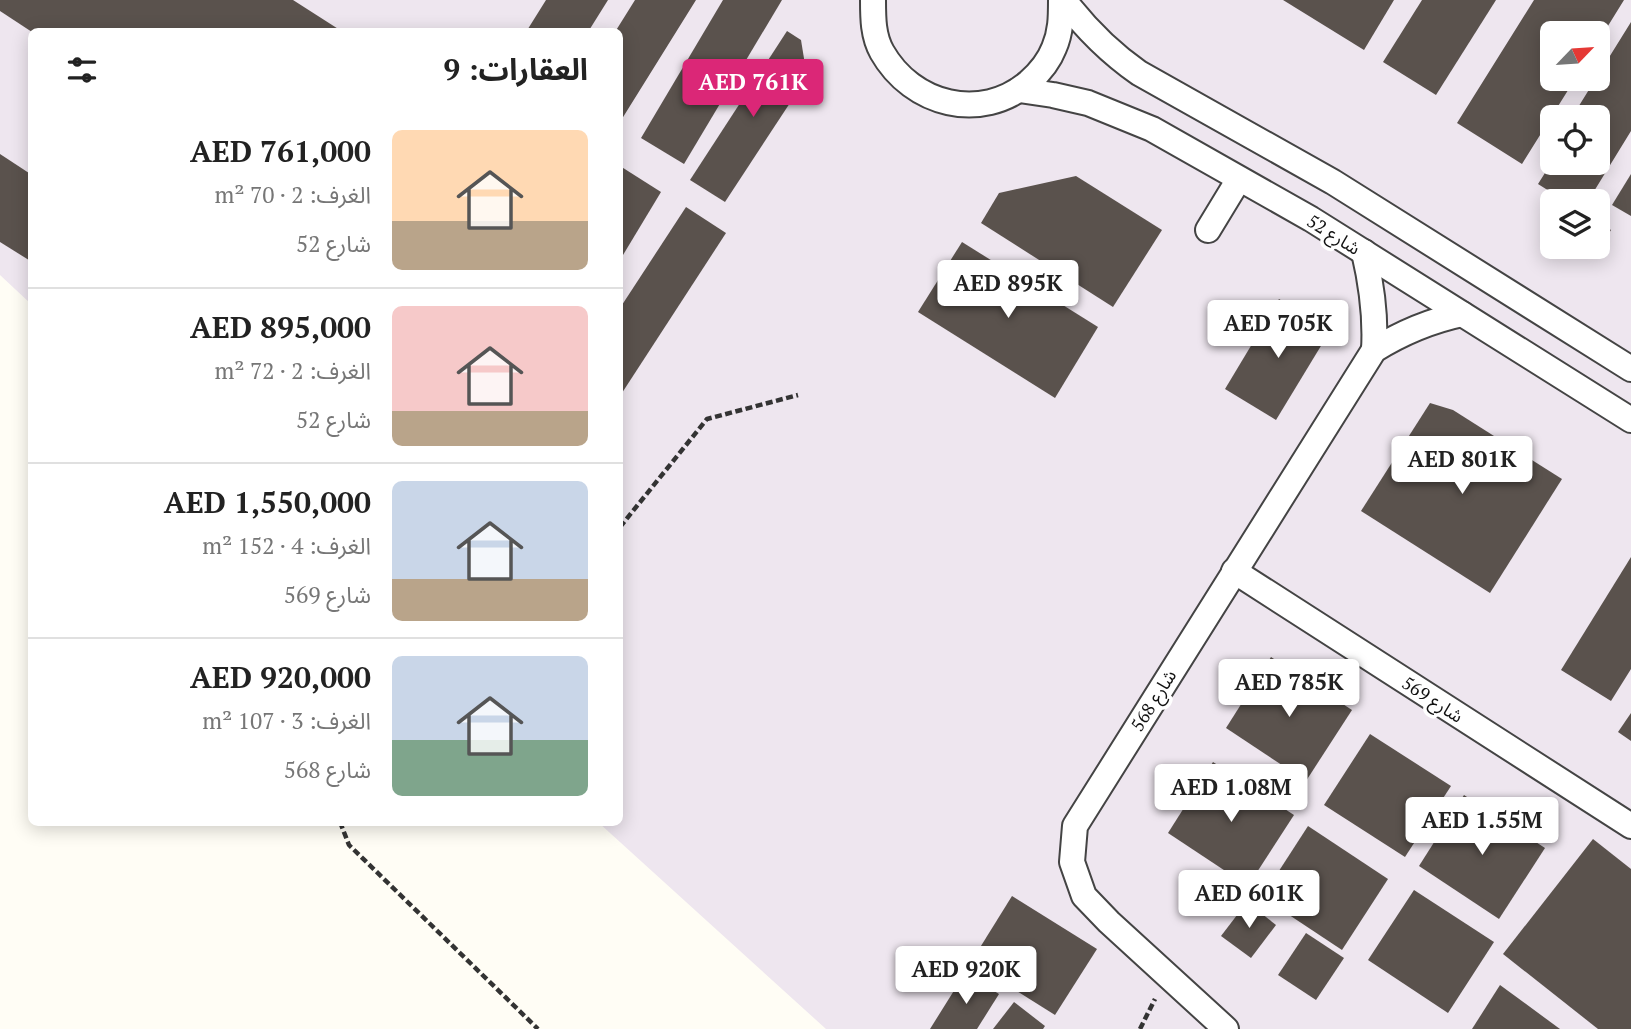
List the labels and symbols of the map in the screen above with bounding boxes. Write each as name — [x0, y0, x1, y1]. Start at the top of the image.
north arrow — [1540, 21, 1610, 91]
pin: AED 761K — [681, 60, 825, 119]
street label: شارع 52 — [1301, 208, 1365, 262]
pin: AED 895K — [936, 260, 1080, 320]
pin: AED 705K — [1206, 300, 1350, 360]
pin: AED 801K — [1390, 436, 1534, 496]
pin: AED 785K — [1217, 660, 1361, 719]
street label: شارع 568 — [1125, 665, 1184, 737]
street label: شارع 569 — [1396, 670, 1468, 730]
pin: AED 1.08M — [1151, 764, 1311, 824]
pin: AED 1.55M — [1402, 798, 1562, 857]
pin: AED 601K — [1177, 870, 1321, 930]
pin: AED 920K — [894, 946, 1038, 1006]

